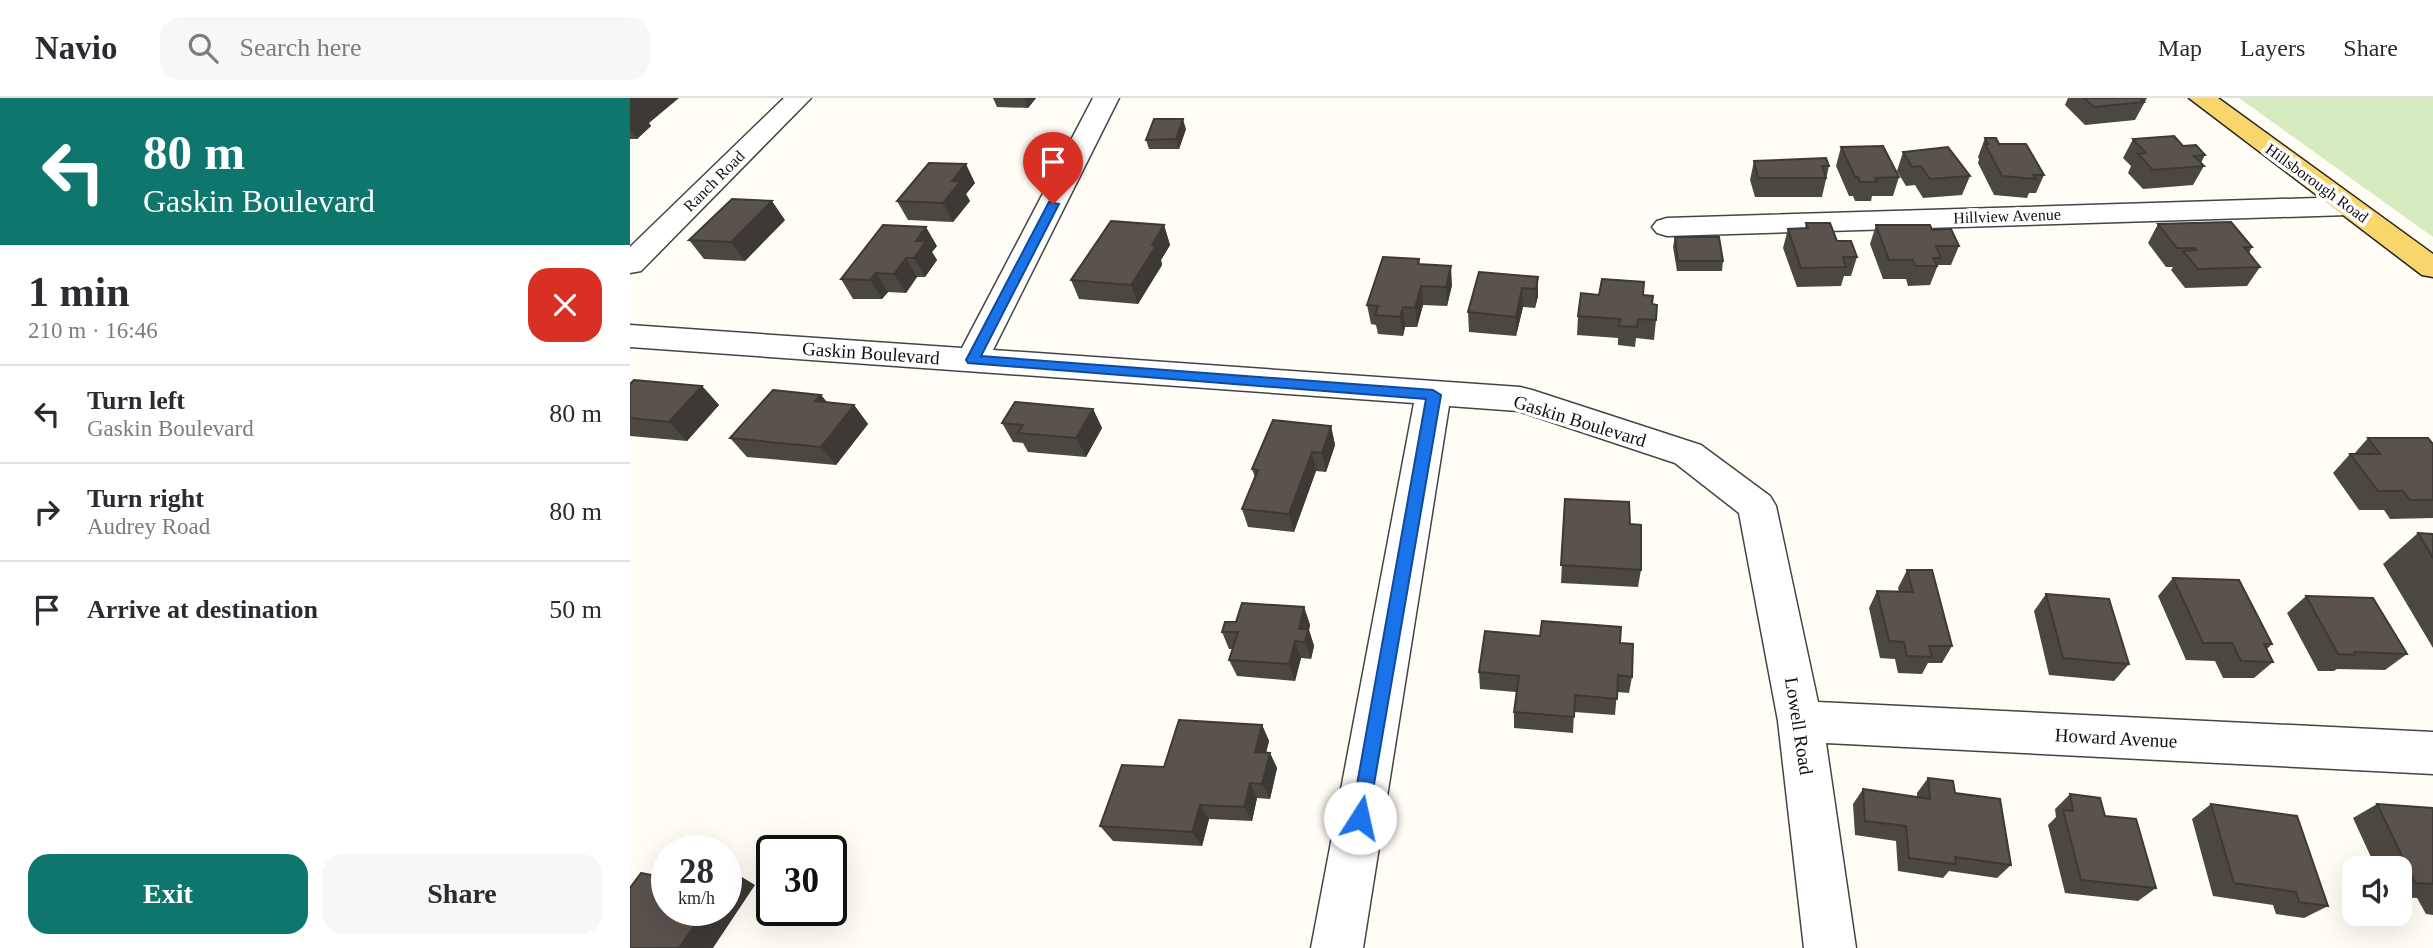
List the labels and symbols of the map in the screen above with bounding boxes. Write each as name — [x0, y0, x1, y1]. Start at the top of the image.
pin — [1023, 132, 1083, 204]
street label: Hillsborough Road — [2262, 140, 2371, 227]
street label: Ranch Road — [680, 147, 748, 215]
street label: Hillview Avenue — [1953, 206, 2061, 226]
street label: Gaskin Boulevard — [802, 338, 941, 368]
street label: Gaskin Boulevard — [1511, 391, 1649, 451]
street label: Lowell Road — [1781, 676, 1817, 777]
street label: Howard Avenue — [2054, 724, 2178, 752]
position arrow — [1323, 781, 1397, 855]
speed limit sign: 30 — [756, 835, 847, 926]

